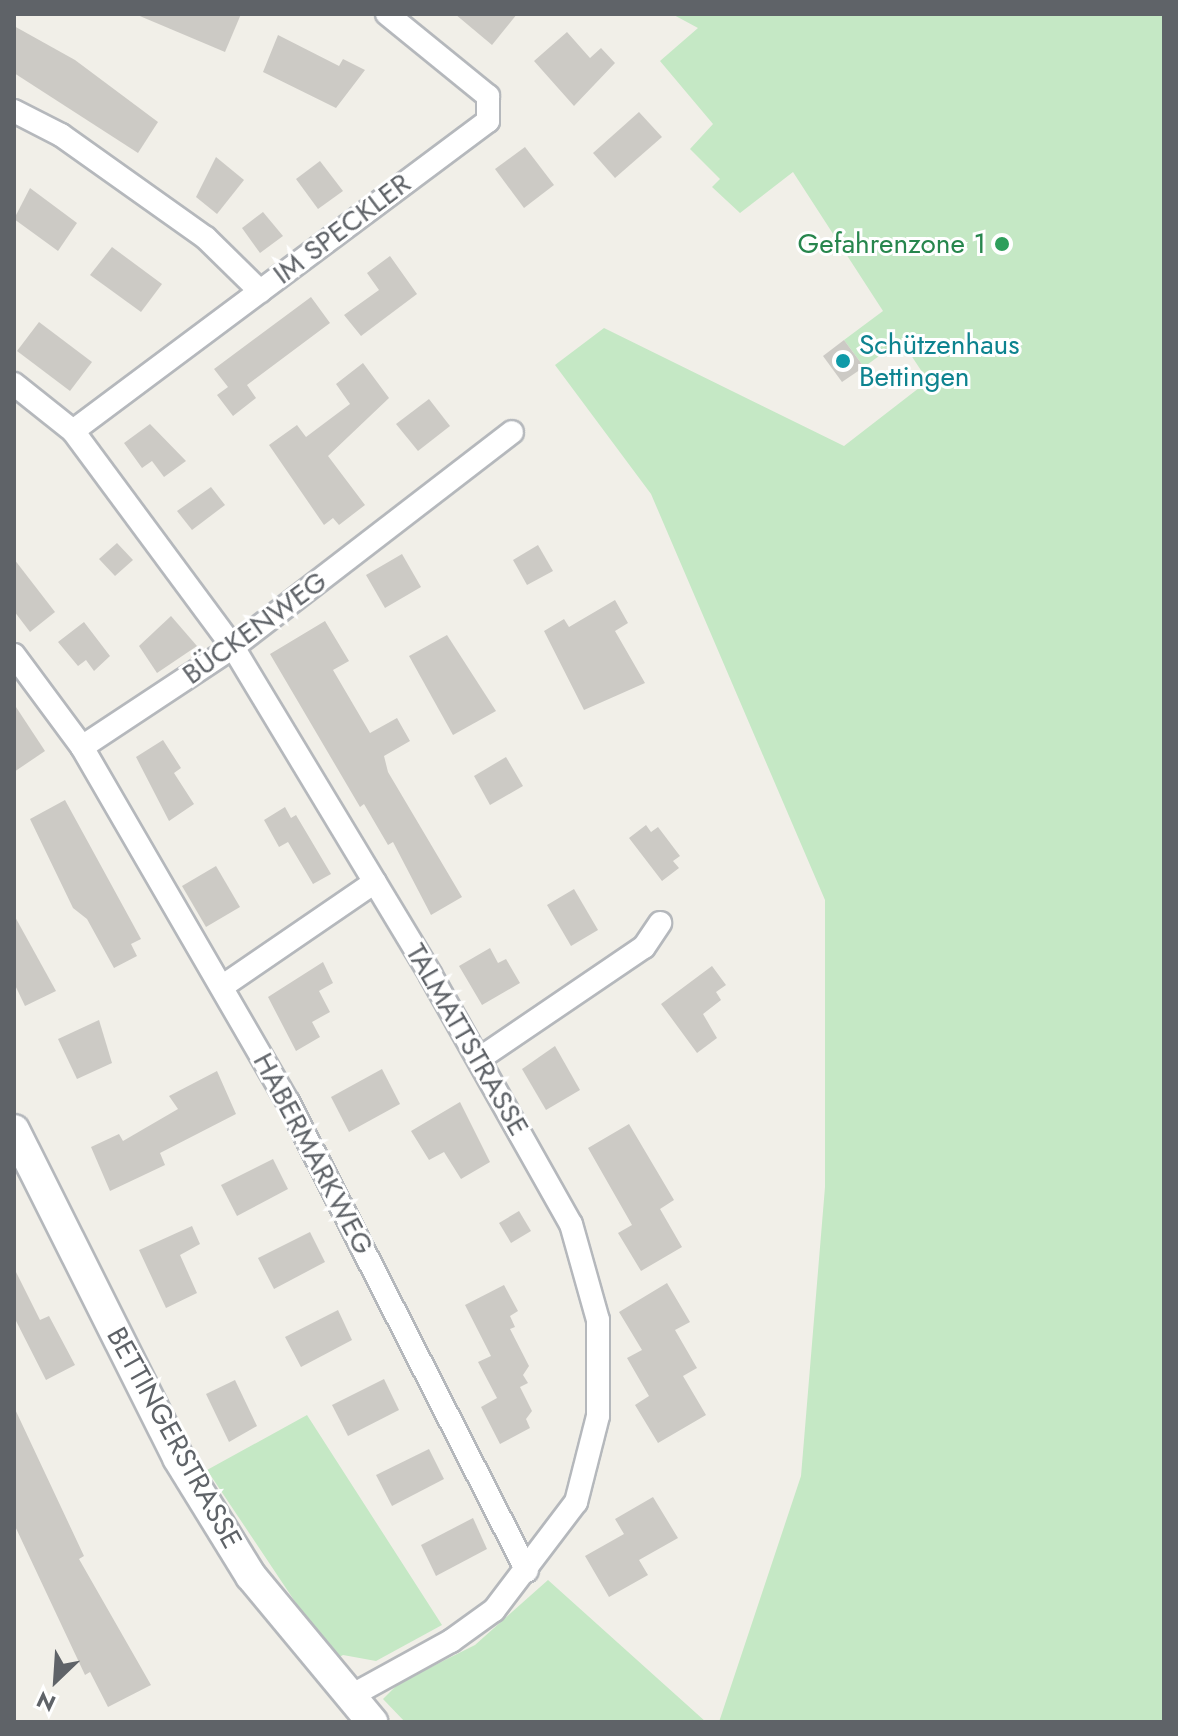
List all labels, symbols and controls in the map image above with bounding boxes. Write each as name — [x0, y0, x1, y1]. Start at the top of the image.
street label: IM SPECKLER — [267, 167, 417, 291]
place label: Gefahrenzone 1 — [798, 227, 986, 261]
marker: Gefahrenzone 1 — [993, 235, 1011, 253]
place label: Schützenhaus Bettingen — [859, 328, 1020, 394]
marker: Schützenhaus Bettingen — [834, 352, 852, 370]
street label: BÜCKENWEG — [176, 564, 334, 692]
street label: TALMATTSTRASSE — [398, 938, 536, 1142]
street label: HABERMARKWEG — [246, 1047, 380, 1261]
street label: BETTINGERSTRASSE — [99, 1321, 249, 1555]
north arrow — [16, 1640, 96, 1720]
text: N — [31, 1684, 61, 1720]

